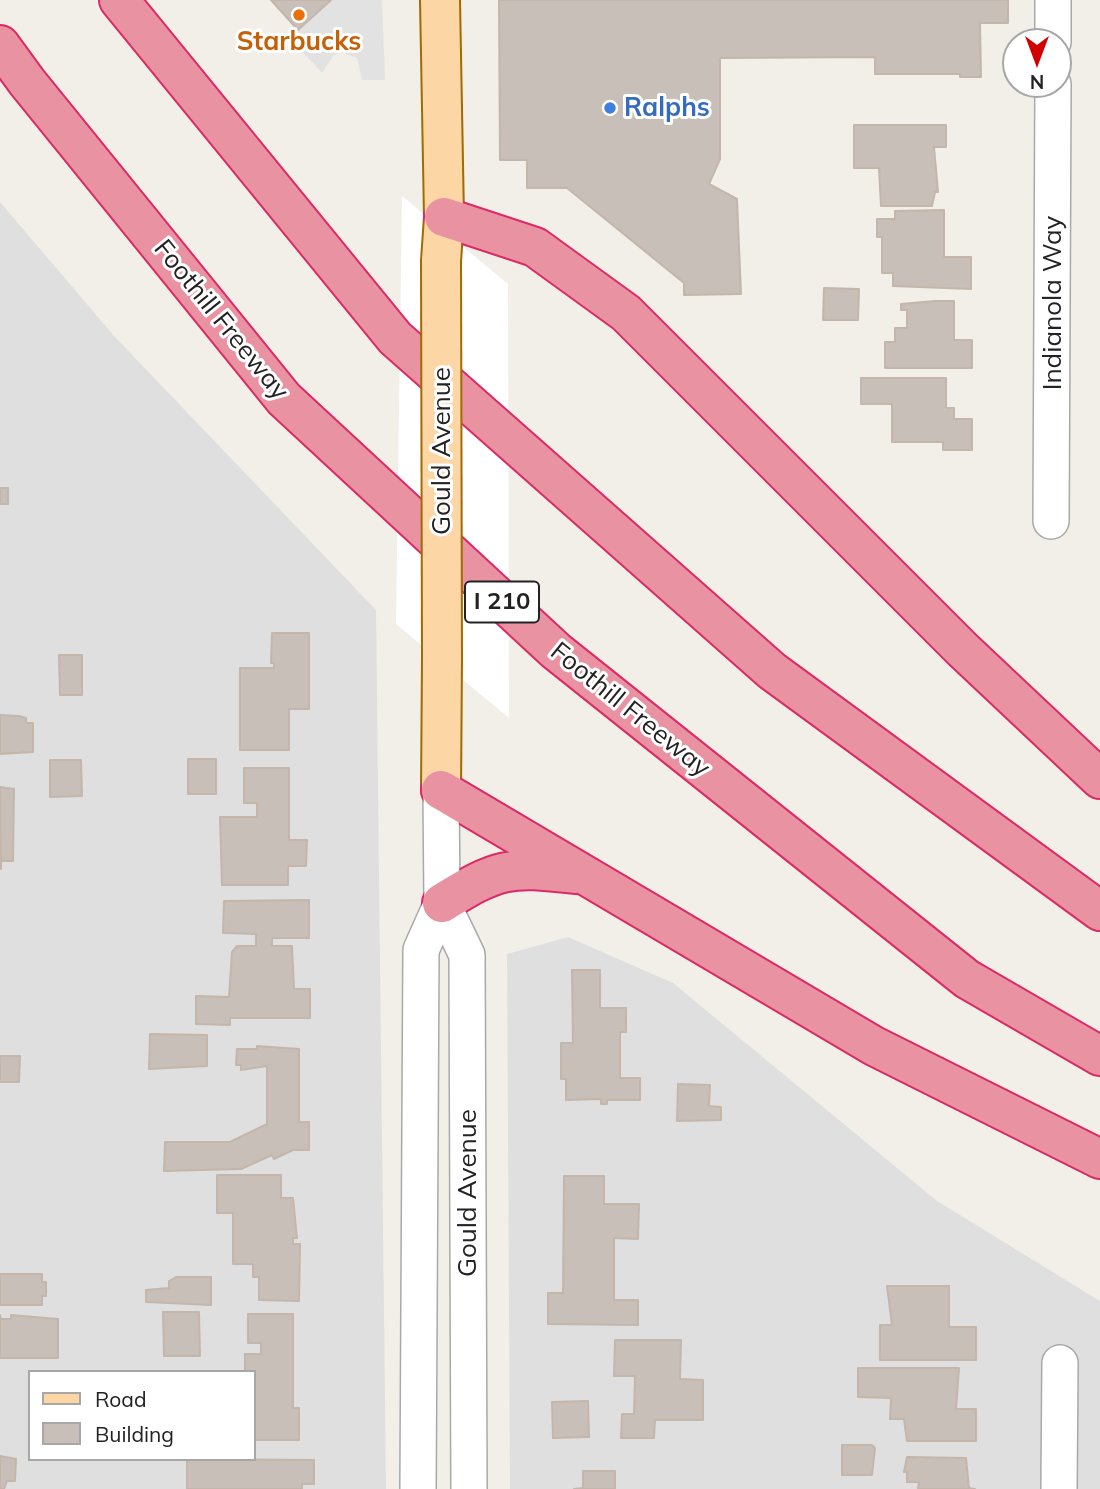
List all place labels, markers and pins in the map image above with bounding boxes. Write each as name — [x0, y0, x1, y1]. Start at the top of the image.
marker: Starbucks — [291, 7, 307, 23]
place label: Starbucks — [237, 26, 361, 58]
place label: Ralphs — [624, 92, 710, 124]
marker: Ralphs — [602, 100, 618, 116]

